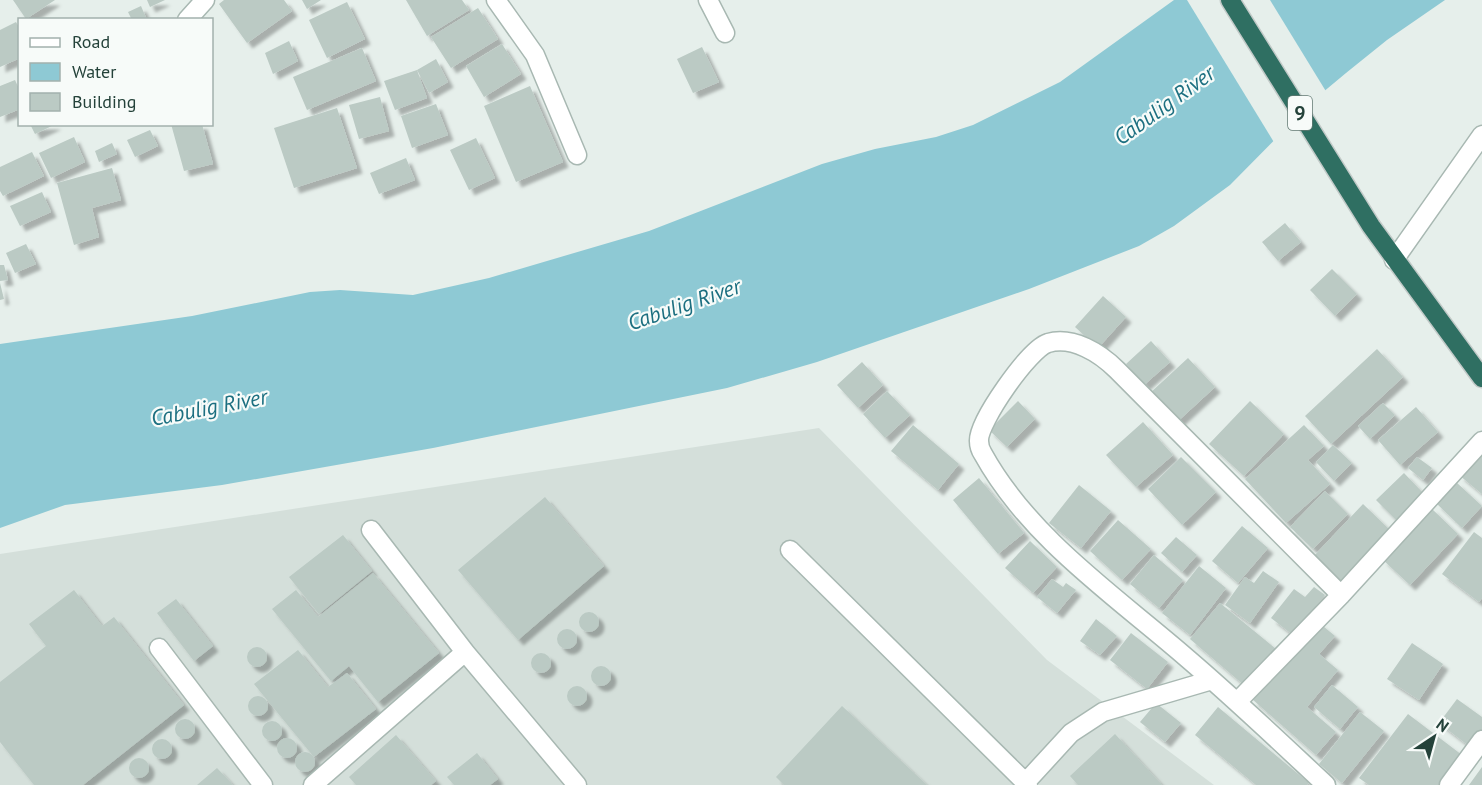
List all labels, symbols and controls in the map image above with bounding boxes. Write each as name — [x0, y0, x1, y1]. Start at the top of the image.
legend — [18, 18, 213, 126]
text: Road — [72, 30, 110, 53]
water label: Cabulig River — [1108, 58, 1221, 151]
text: Water — [72, 60, 116, 83]
text: Building — [72, 90, 136, 113]
road number: 9 — [1288, 96, 1312, 130]
water label: Cabulig River — [624, 271, 746, 336]
water label: Cabulig River — [148, 382, 271, 432]
north arrow — [1404, 707, 1464, 767]
text: N — [1433, 714, 1453, 736]

